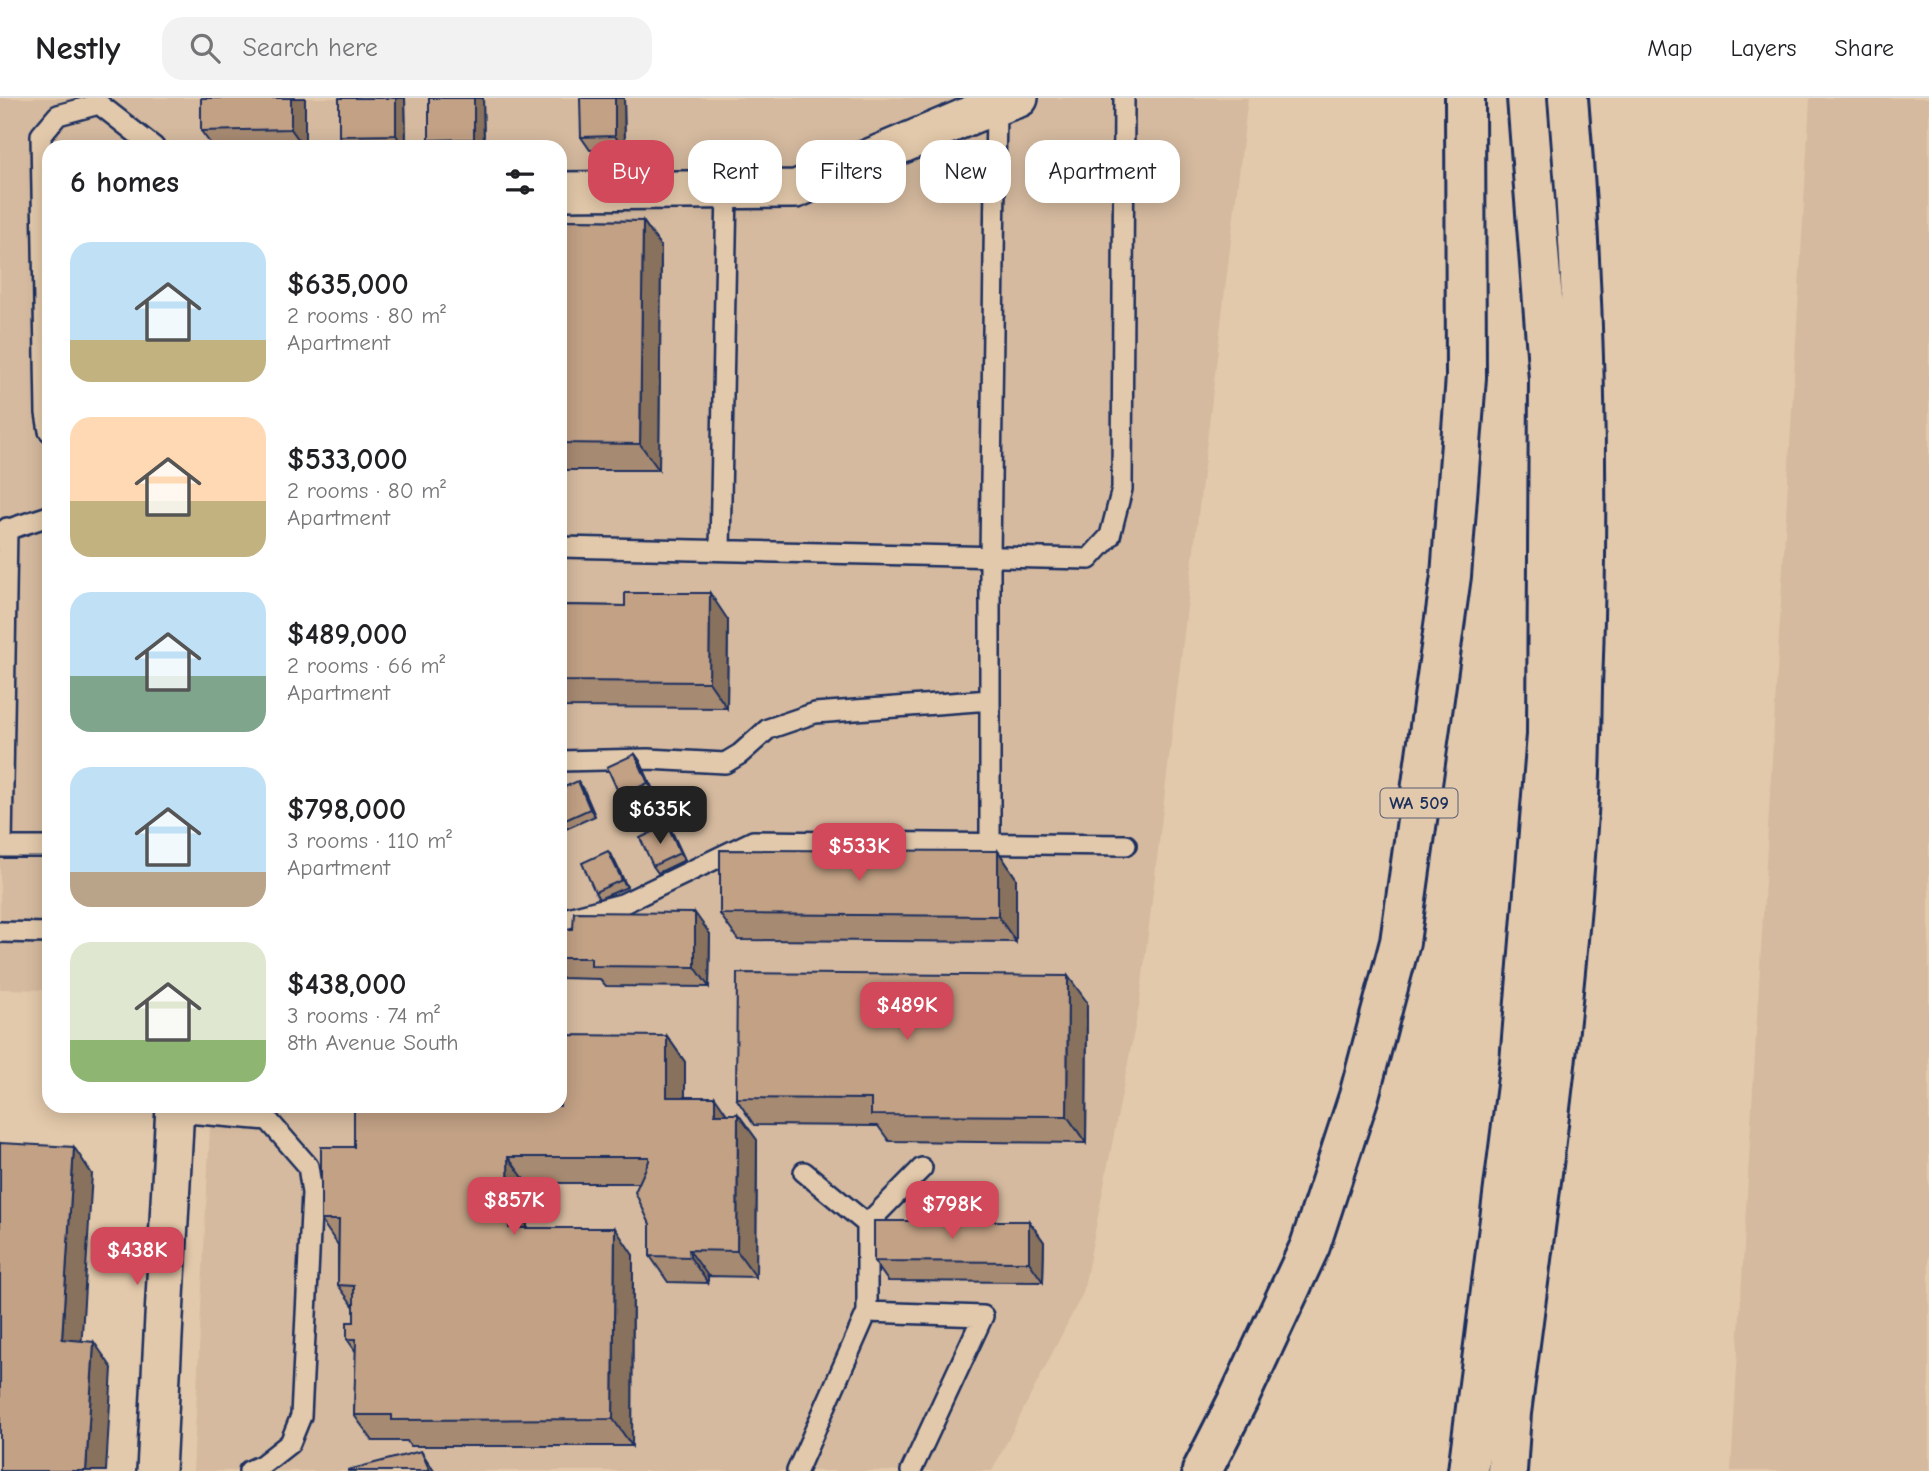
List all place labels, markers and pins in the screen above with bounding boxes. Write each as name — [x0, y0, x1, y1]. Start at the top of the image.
pin: $635K — [611, 786, 709, 846]
pin: $533K — [810, 824, 908, 883]
pin: $489K — [858, 982, 956, 1042]
pin: $857K — [465, 1178, 563, 1237]
pin: $798K — [903, 1182, 1001, 1241]
pin: $438K — [88, 1228, 186, 1287]

